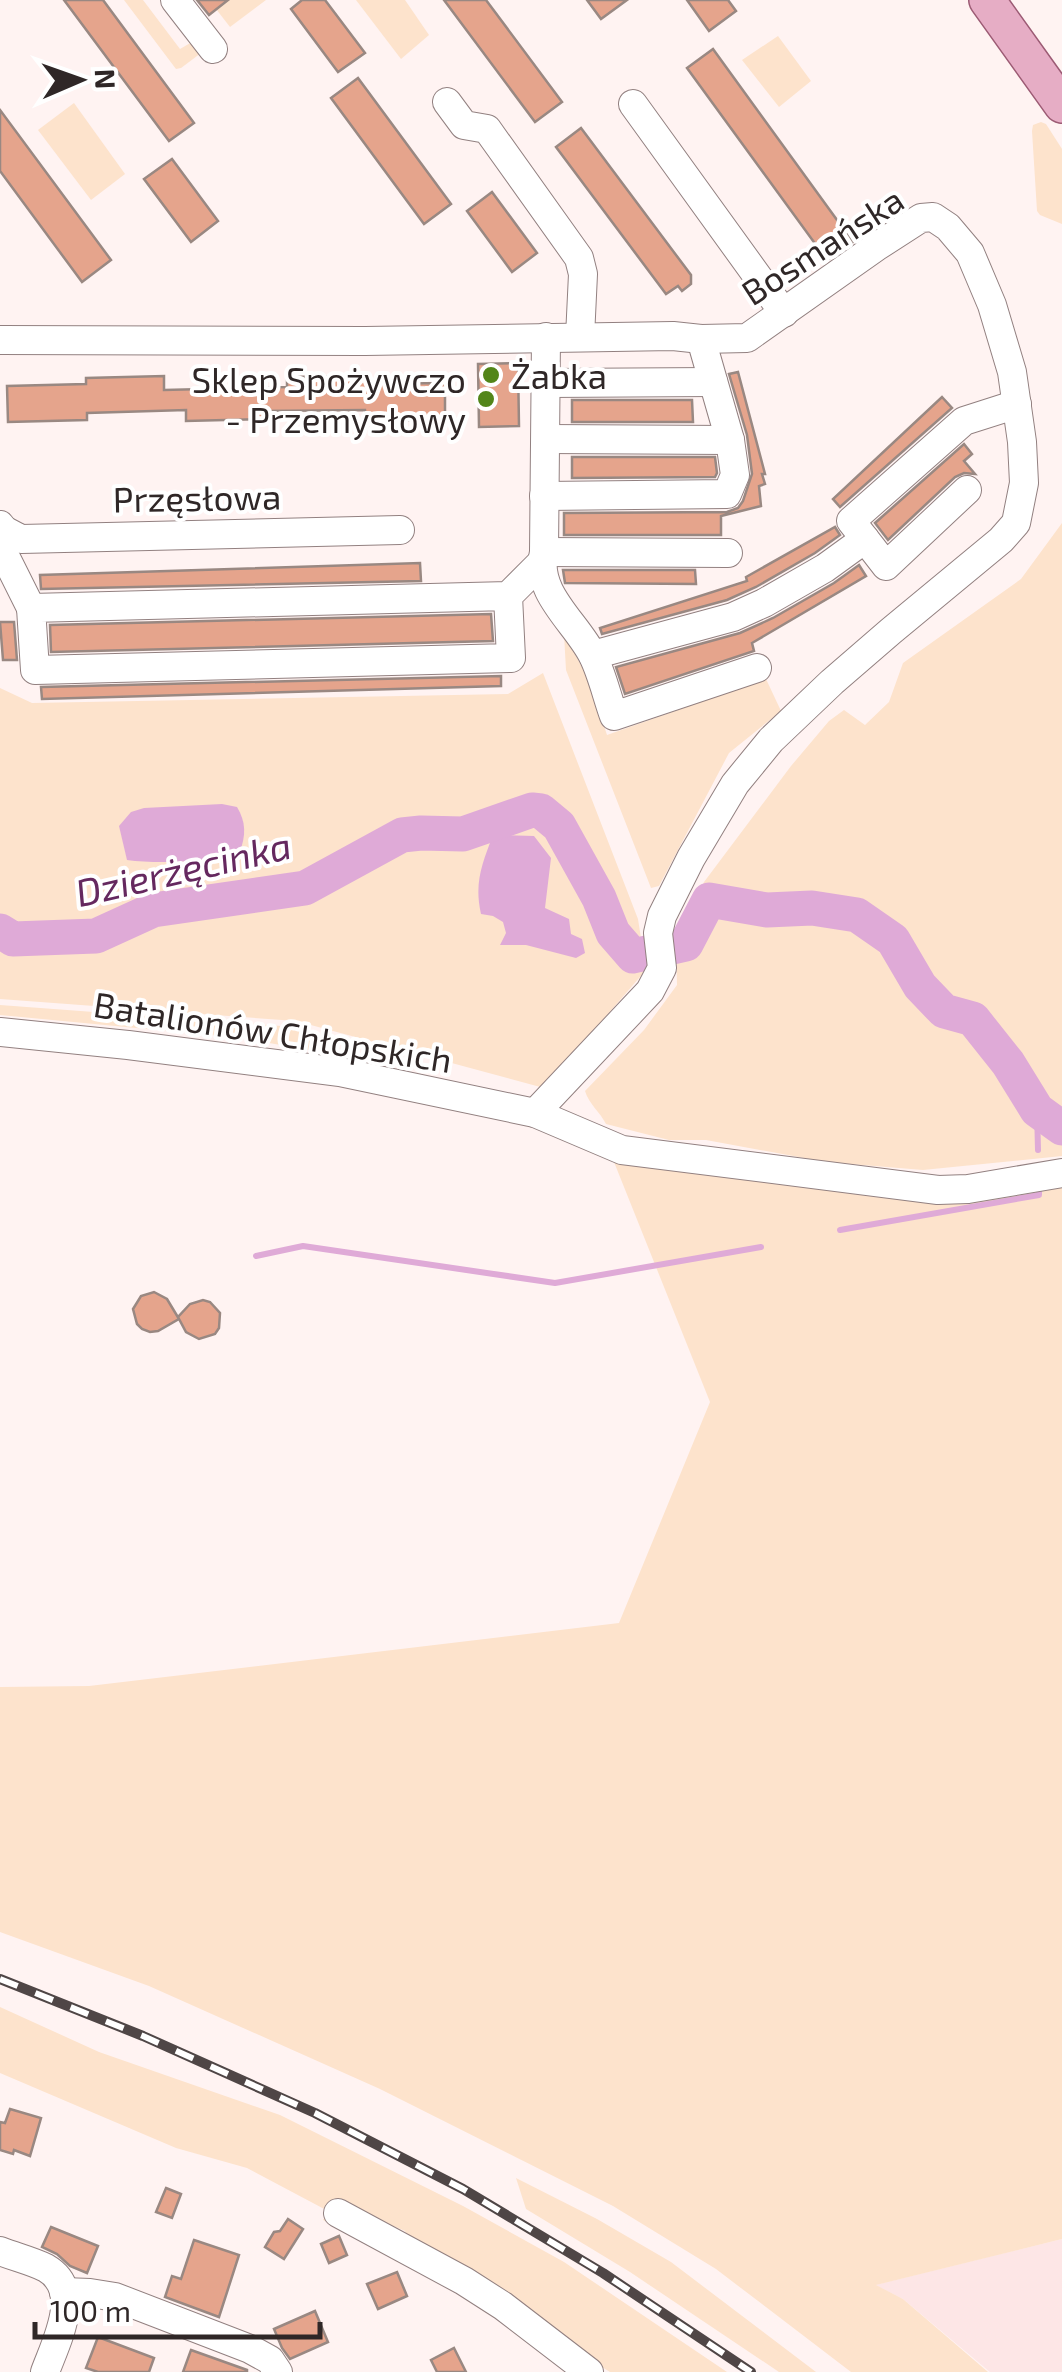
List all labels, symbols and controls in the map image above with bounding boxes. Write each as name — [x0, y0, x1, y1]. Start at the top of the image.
north arrow — [30, 30, 130, 130]
text: N — [89, 68, 123, 90]
street label: Bosmańska — [733, 177, 911, 313]
place label: Żabka — [511, 354, 607, 396]
place label: Sklep Spożywczo - Przemysłowy — [192, 358, 466, 440]
marker: Żabka — [480, 364, 502, 386]
marker: Sklep Spożywczo - Przemysłowy — [475, 388, 497, 410]
street label: Przęsłowa — [113, 475, 281, 519]
water label: Dzierżęcinka — [71, 821, 295, 915]
street label: Batalionów Chłopskich — [91, 982, 455, 1080]
scale bar — [35, 2277, 320, 2339]
text: 100 m — [50, 2292, 131, 2328]

